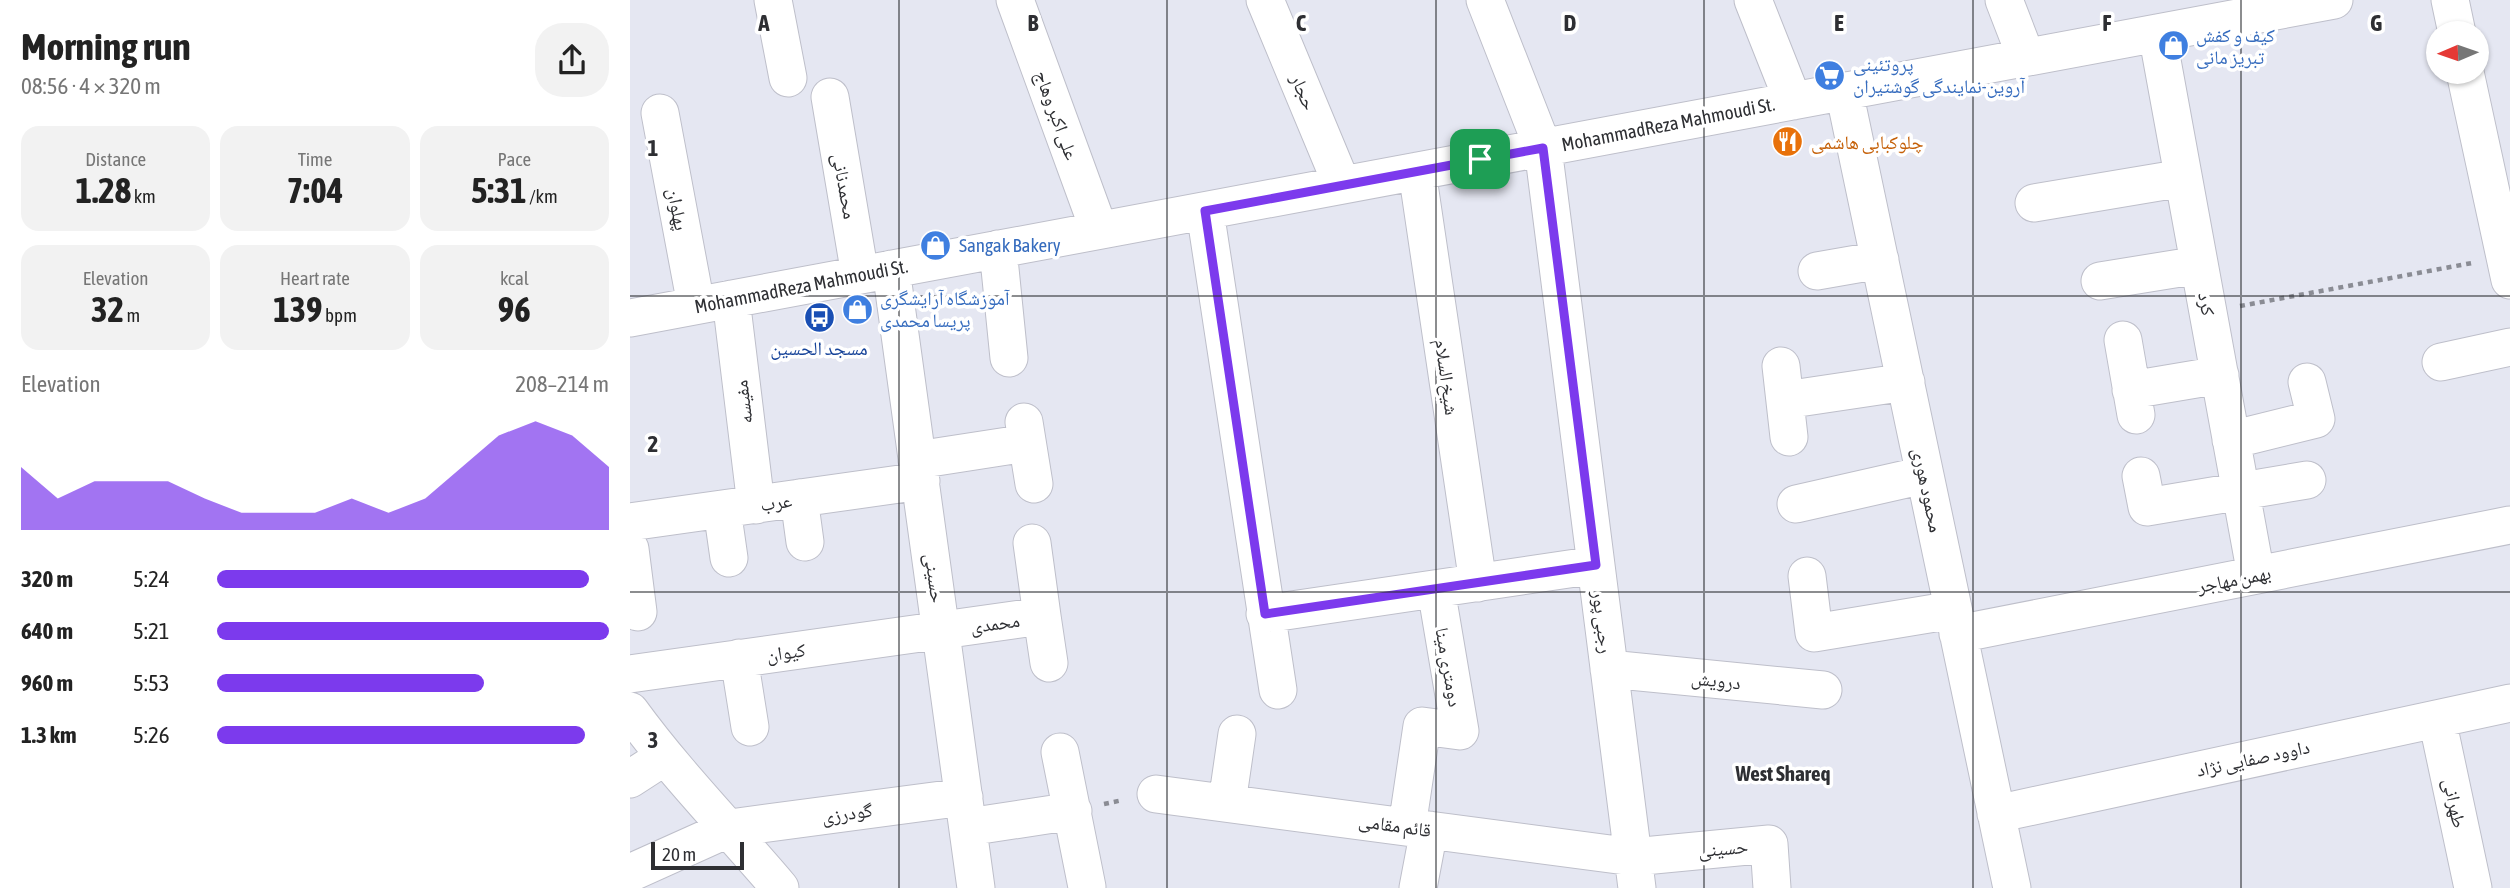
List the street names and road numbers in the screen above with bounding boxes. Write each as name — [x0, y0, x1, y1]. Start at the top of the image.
street label: علی اکبر وهاج — [1030, 67, 1083, 163]
street label: حجار — [1285, 70, 1321, 114]
street label: MohammadReza Mahmoudi St. — [1560, 93, 1776, 155]
street label: محمدنانی — [827, 151, 862, 221]
street label: پهلوان — [662, 186, 693, 232]
street label: MohammadReza Mahmoudi St. — [693, 255, 909, 317]
street label: کرد — [2193, 290, 2220, 318]
street label: شیخ السلام — [1428, 338, 1463, 417]
street label: مفیسه — [729, 379, 757, 425]
street label: محمود هوری — [1907, 446, 1948, 535]
street label: عرب — [759, 489, 794, 516]
street label: حسینی — [920, 552, 949, 604]
street label: بهمن مهاجر — [2194, 561, 2273, 598]
street label: رجبی پور — [1587, 588, 1618, 655]
street label: محمدی — [969, 609, 1021, 638]
street label: دومتری مینا — [1430, 626, 1467, 709]
street label: کیوان — [765, 638, 807, 667]
street label: درویش — [1690, 666, 1742, 695]
street label: داوود صفایی نژاد — [2194, 735, 2312, 782]
street label: طهرانی — [2438, 776, 2471, 830]
street label: گودرزی — [820, 799, 874, 828]
street label: قائم مقامی — [1357, 809, 1433, 843]
street label: حسینی — [1697, 835, 1749, 862]

